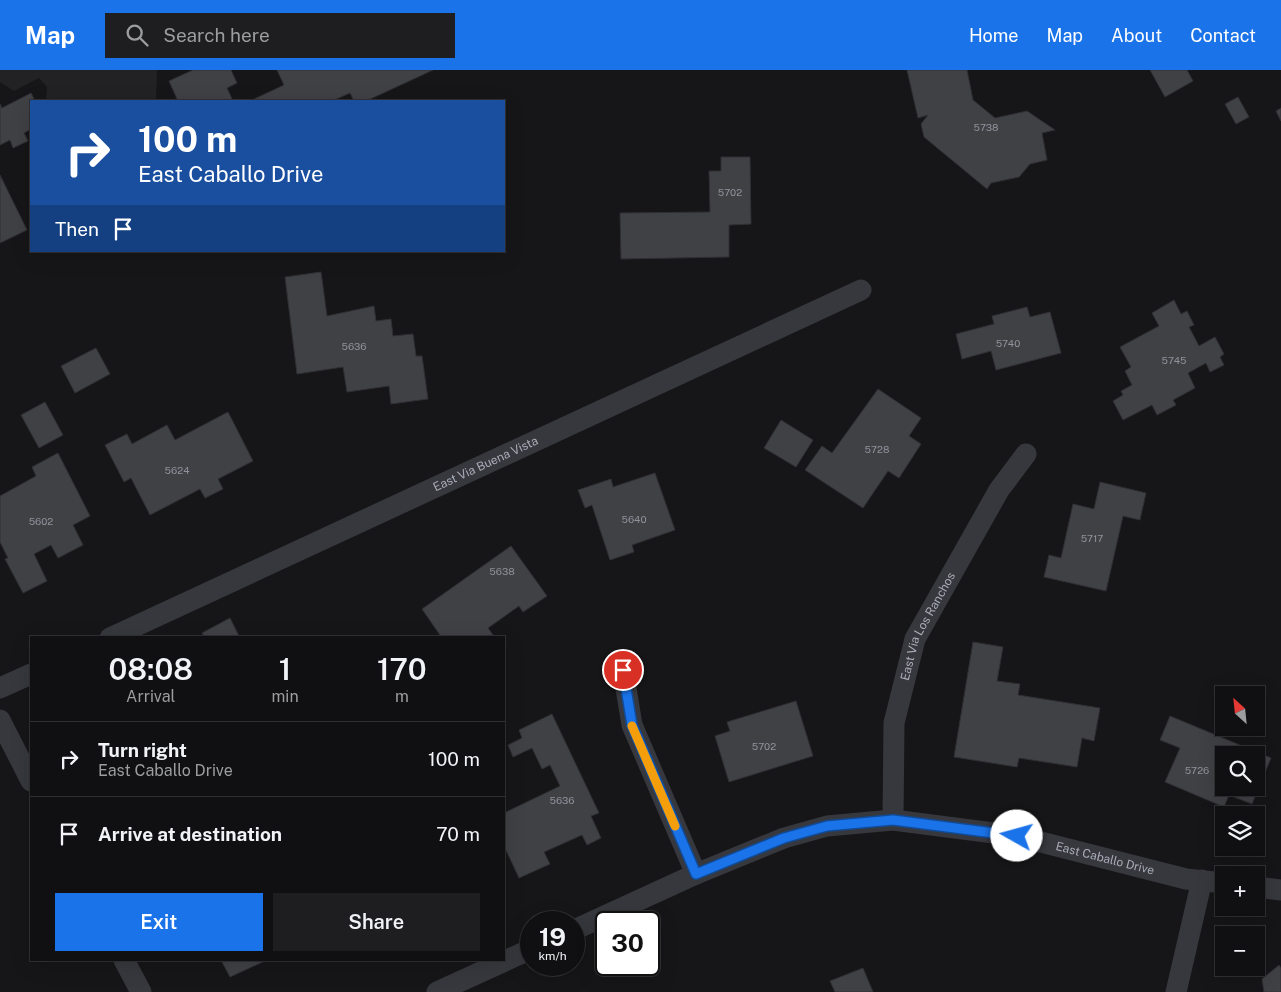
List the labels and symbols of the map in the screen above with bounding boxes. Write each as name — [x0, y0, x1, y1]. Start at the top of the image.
house number: 5738 — [974, 121, 998, 133]
house number: 5702 — [718, 186, 742, 198]
house number: 5740 — [996, 337, 1020, 349]
house number: 5636 — [341, 340, 367, 352]
house number: 5745 — [1162, 354, 1186, 366]
street label: East Via Buena Vista — [431, 434, 540, 494]
house number: 5728 — [865, 443, 889, 455]
house number: 5624 — [165, 464, 189, 476]
house number: 5640 — [621, 513, 647, 525]
house number: 5602 — [29, 515, 53, 527]
house number: 5717 — [1081, 532, 1103, 544]
house number: 5638 — [489, 565, 515, 577]
street label: East Via Los Ranchos — [898, 570, 958, 682]
pin — [602, 649, 644, 691]
north arrow — [1215, 686, 1265, 736]
house number: 5702 — [752, 740, 776, 752]
house number: 5726 — [1185, 764, 1209, 776]
house number: 5636 — [549, 794, 575, 806]
position arrow — [990, 809, 1042, 861]
street label: East Caballo Drive — [1054, 839, 1156, 878]
speed limit sign: 30 — [595, 911, 660, 976]

